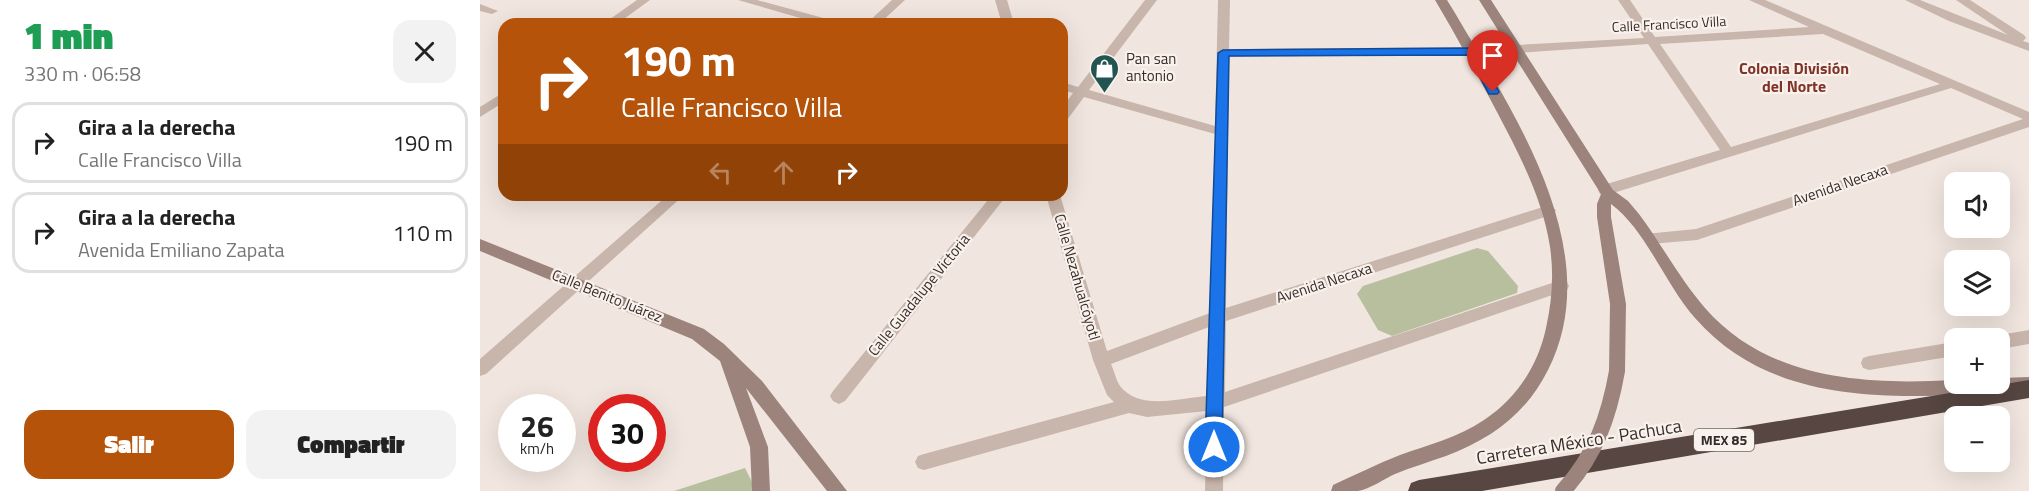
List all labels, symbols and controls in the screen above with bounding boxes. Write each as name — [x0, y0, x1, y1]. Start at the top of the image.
text: 1 min — [24, 8, 113, 63]
street label: Calle Francisco Villa — [1611, 10, 1727, 37]
button: close — [393, 20, 456, 83]
text: 190 m — [621, 28, 736, 92]
pin — [1467, 30, 1518, 92]
icon: arrive — [1476, 39, 1509, 72]
icon: right — [522, 42, 600, 120]
place label: Pan san antonio — [1126, 47, 1176, 87]
shop icon: Pan san antonio — [1089, 52, 1121, 94]
district label: Colonia División del Norte — [1739, 56, 1849, 98]
text: 330 m · 06:58 — [24, 58, 141, 89]
text: Calle Francisco Villa — [621, 86, 842, 127]
text: Gira a la derecha — [78, 110, 235, 144]
icon: right — [27, 126, 60, 159]
text: 190 m — [393, 126, 453, 160]
text: Calle Francisco Villa — [78, 144, 242, 175]
icon: left — [704, 156, 737, 189]
icon: ahead — [767, 156, 800, 189]
icon: right — [830, 156, 863, 189]
street label: Avenida Necaxa — [1789, 157, 1891, 212]
map controls — [1944, 172, 2010, 472]
button: sound — [1944, 172, 2010, 238]
text: Gira a la derecha — [78, 200, 235, 234]
street label: Calle Nezahualcóyotl — [1048, 211, 1107, 343]
icon: right — [27, 216, 60, 249]
text: 110 m — [393, 216, 453, 250]
street label: Calle Guadalupe Victoria — [862, 228, 976, 361]
text: Avenida Emiliano Zapata — [78, 234, 284, 265]
button: layers — [1944, 250, 2010, 316]
street label: Avenida Necaxa — [1273, 256, 1375, 309]
street label: Calle Benito Juárez — [548, 263, 666, 328]
button: + — [1944, 328, 2010, 394]
speed limit sign: 30 — [588, 394, 666, 472]
text: 26 — [520, 403, 554, 449]
button: − — [1944, 406, 2010, 472]
button: Salir — [24, 410, 234, 479]
button: Compartir — [246, 410, 456, 479]
street label: Carretera México - Pachuca — [1474, 412, 1683, 471]
position arrow — [1182, 415, 1246, 479]
road number: MEX 85 — [1694, 429, 1754, 451]
text: km/h — [520, 437, 554, 460]

